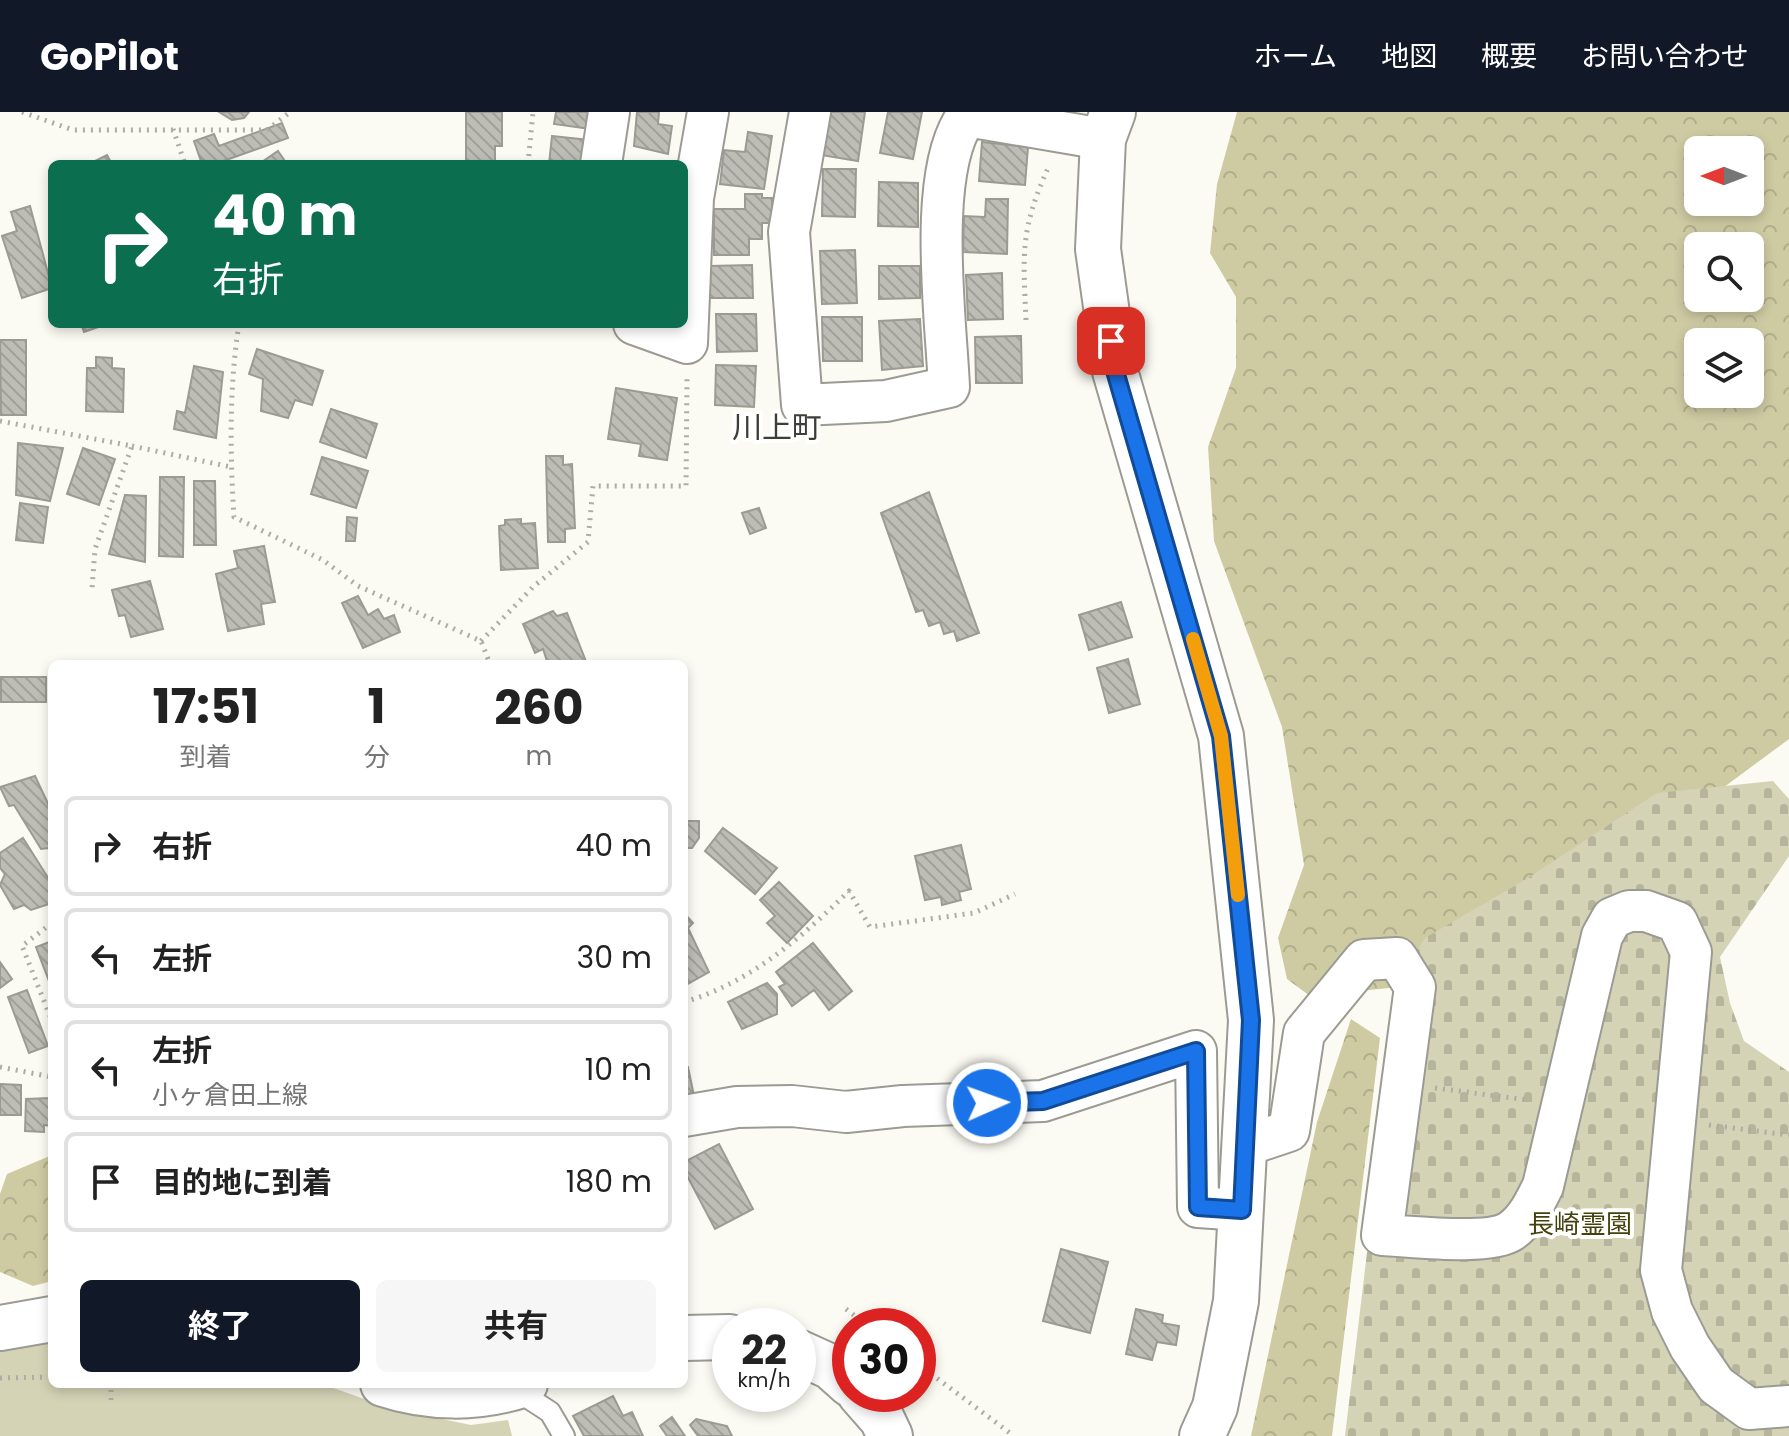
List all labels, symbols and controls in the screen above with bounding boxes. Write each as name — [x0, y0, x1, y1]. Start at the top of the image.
text: GoPilot — [40, 30, 179, 83]
text: ホーム — [1254, 37, 1337, 76]
text: 地図 — [1381, 37, 1437, 76]
text: 概要 — [1481, 37, 1537, 76]
text: お問い合わせ — [1581, 37, 1749, 76]
north arrow — [1684, 136, 1764, 216]
map controls — [1684, 136, 1764, 408]
text: 40 m — [212, 176, 358, 255]
icon: right — [80, 192, 184, 296]
button: search — [1684, 232, 1764, 312]
text: 右折 — [212, 254, 284, 305]
pin — [1077, 307, 1145, 375]
icon: arrive — [1089, 319, 1133, 363]
button: layers — [1684, 328, 1764, 408]
district label: 川上町 — [732, 406, 822, 449]
text: 17:51 — [153, 673, 259, 740]
text: 1 — [368, 673, 386, 740]
text: 260 — [494, 674, 583, 741]
text: m — [525, 738, 552, 774]
text: 到着 — [180, 739, 232, 775]
text: 分 — [364, 739, 390, 775]
icon: right — [84, 824, 128, 868]
text: 40 m — [575, 824, 652, 867]
text: 右折 — [152, 825, 212, 868]
icon: left — [84, 936, 128, 980]
text: 30 m — [577, 936, 652, 979]
text: 左折 — [152, 937, 212, 980]
text: 左折 — [152, 1029, 212, 1072]
icon: left — [84, 1048, 128, 1092]
text: 10 m — [585, 1048, 652, 1091]
position arrow — [945, 1061, 1029, 1145]
text: 小ヶ倉田上線 — [152, 1077, 308, 1113]
icon: arrive — [84, 1160, 128, 1204]
text: 180 m — [566, 1160, 652, 1203]
text: 目的地に到着 — [152, 1161, 332, 1204]
park label: 長崎霊園 — [1528, 1206, 1632, 1242]
button: 終了 — [80, 1280, 360, 1372]
button: 共有 — [376, 1280, 656, 1372]
speed limit sign: 30 — [832, 1308, 936, 1412]
text: 22 — [741, 1322, 787, 1378]
text: km/h — [737, 1366, 791, 1394]

